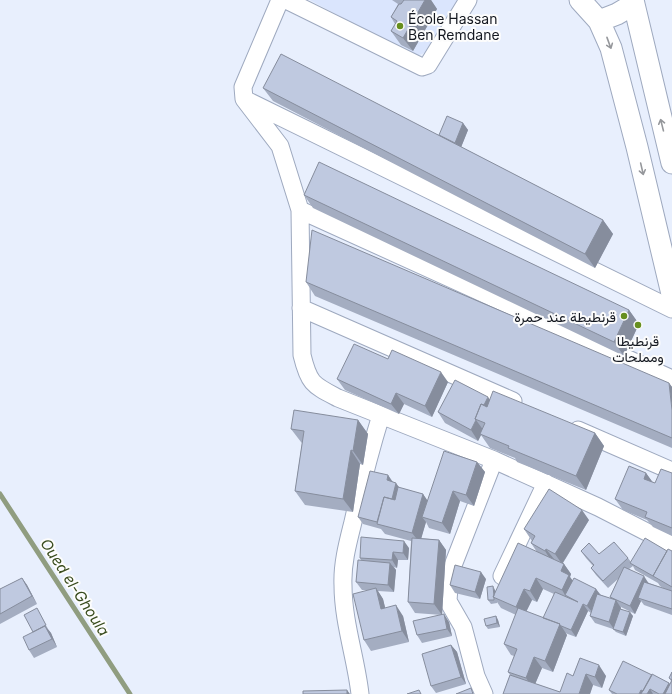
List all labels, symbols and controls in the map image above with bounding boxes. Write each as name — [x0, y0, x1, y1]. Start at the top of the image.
place label: École Hassan Ben Remdane — [408, 10, 500, 43]
marker: École Hassan Ben Remdane — [395, 21, 405, 31]
one-way arrow — [605, 37, 613, 49]
one-way arrow — [658, 119, 666, 132]
one-way arrow — [639, 162, 647, 175]
place label: قرنطيطة عند حمرة — [514, 308, 616, 326]
marker: قرنطيطة عند حمرة — [619, 311, 629, 321]
marker: قرنطيطا ومملحات — [633, 320, 643, 330]
place label: قرنطيطا ومملحات — [612, 332, 664, 366]
water label: Oued el-Ghoula — [36, 535, 114, 639]

